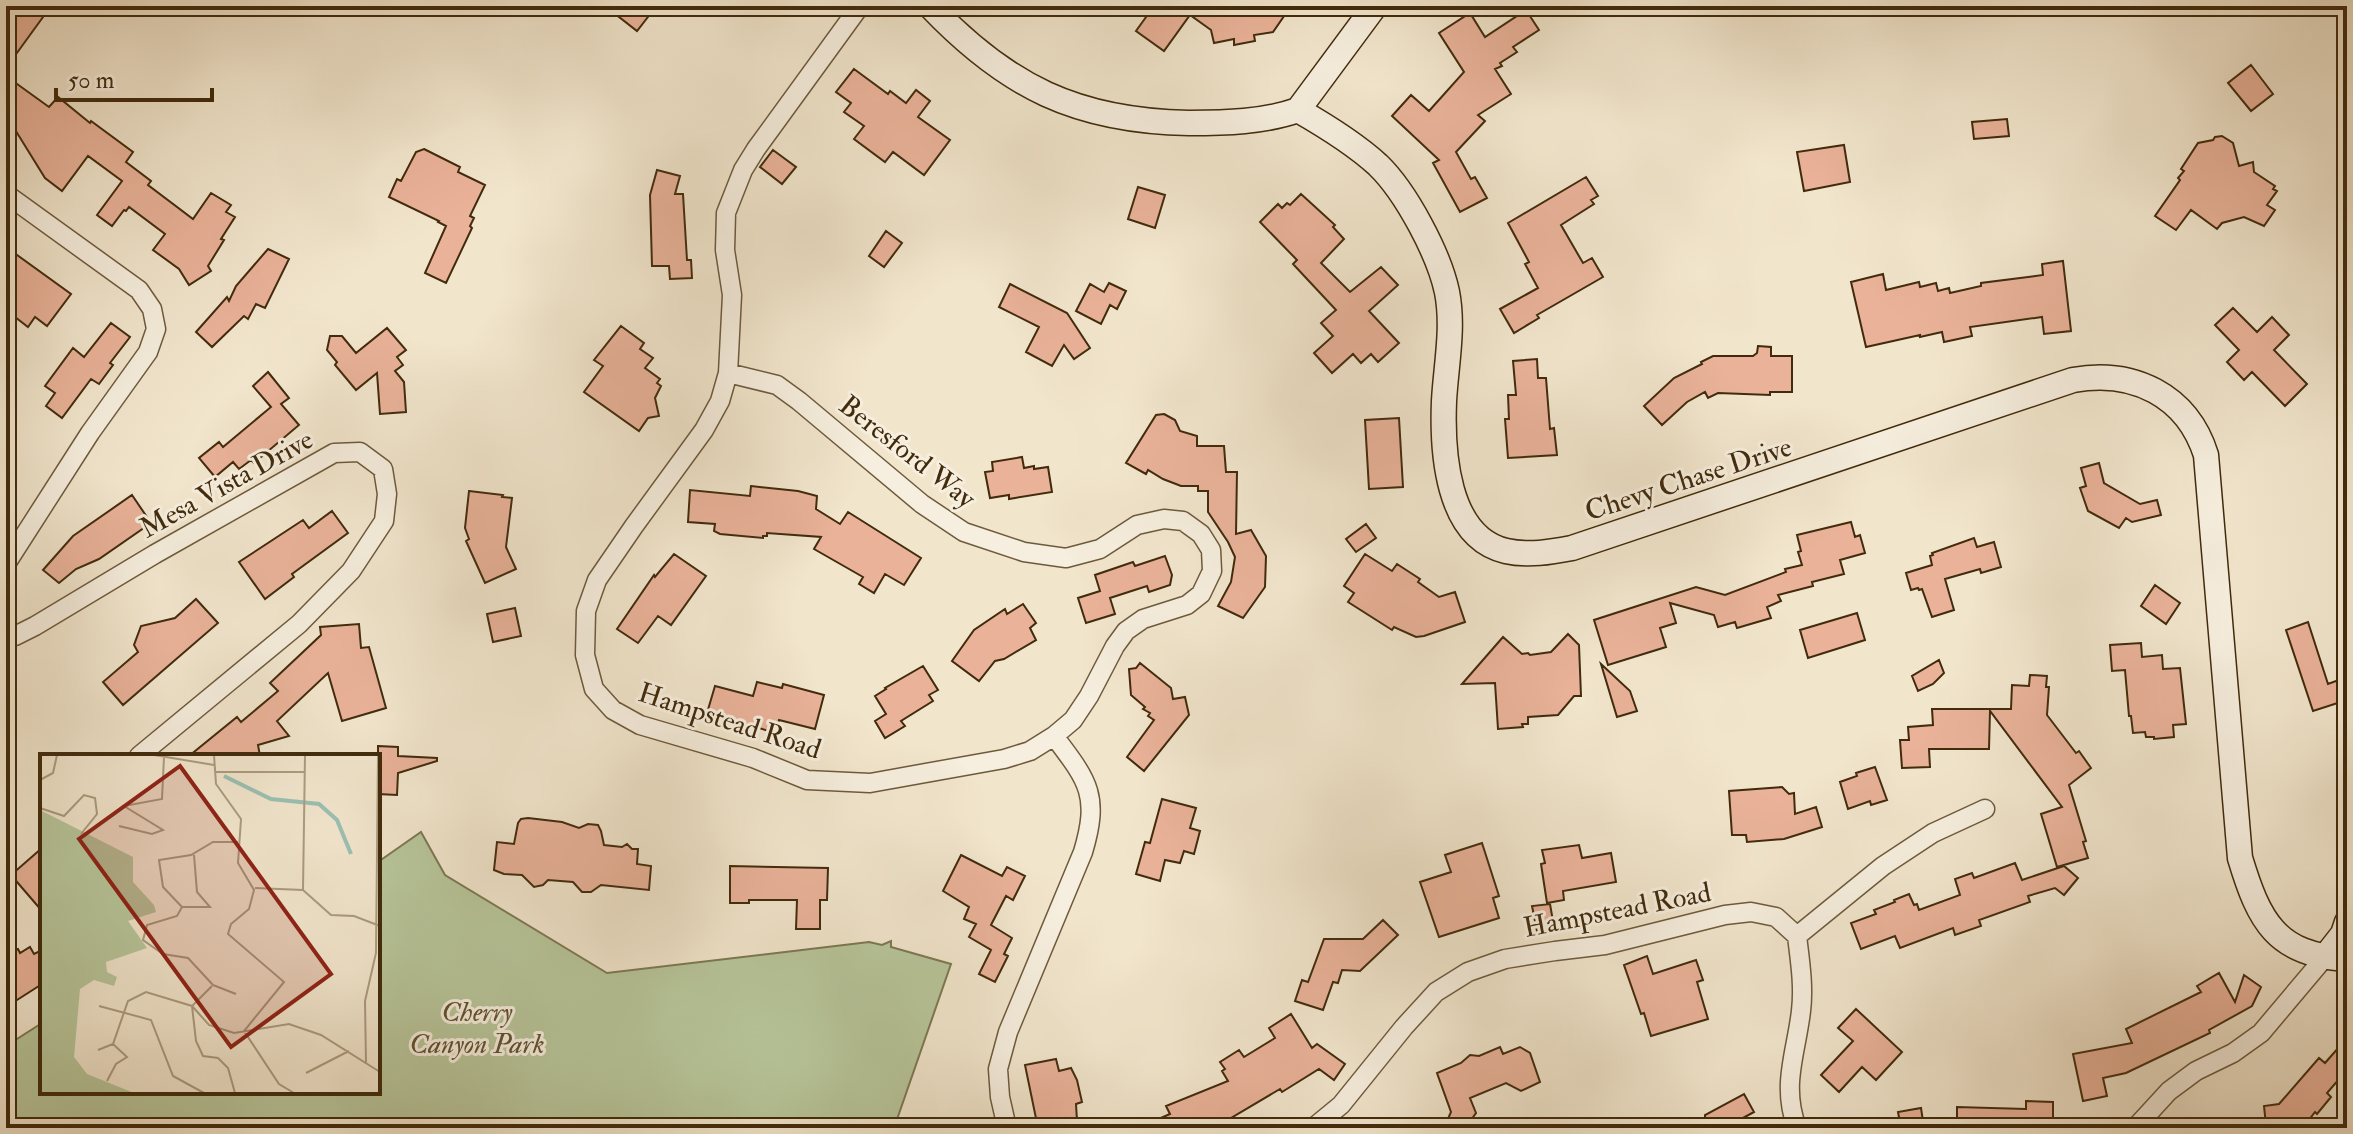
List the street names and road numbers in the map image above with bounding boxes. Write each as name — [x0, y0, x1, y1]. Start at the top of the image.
street label: Beresford Way — [832, 388, 983, 517]
street label: Mesa Vista Drive — [134, 422, 320, 546]
street label: Chevy Chase Drive — [1581, 429, 1796, 529]
street label: Hampstead Road — [634, 675, 826, 768]
street label: Hampstead Road — [1521, 875, 1714, 946]

